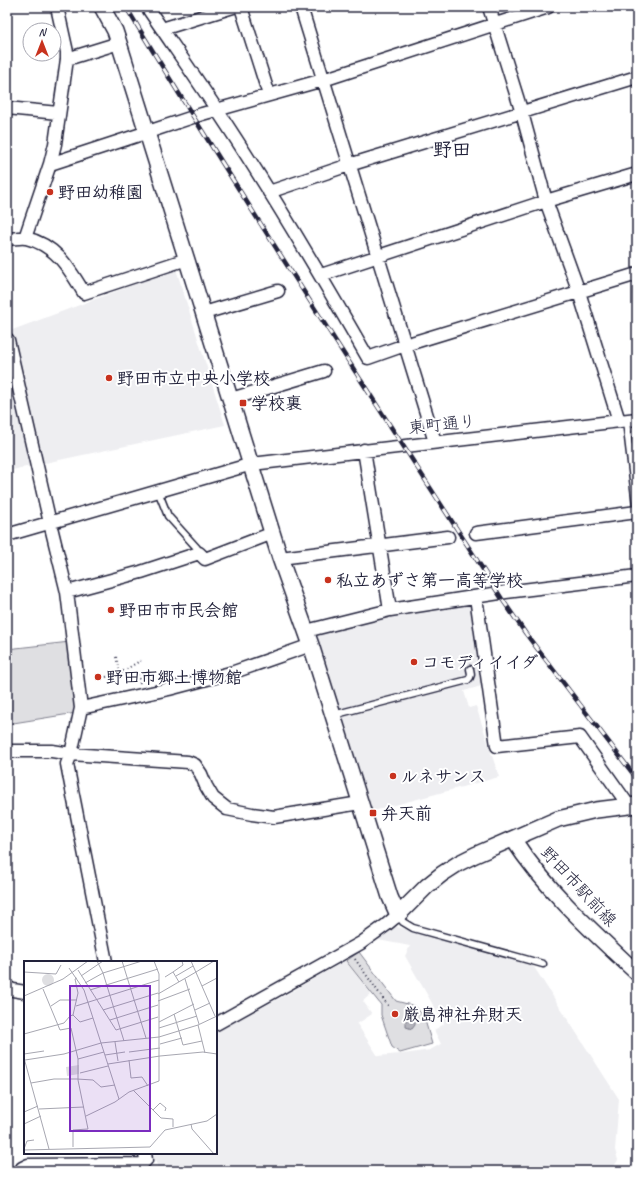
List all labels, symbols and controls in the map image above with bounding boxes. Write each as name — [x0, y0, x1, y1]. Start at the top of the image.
north arrow — [22, 22, 62, 62]
text: N — [39, 25, 48, 39]
district label: 野田 — [433, 138, 471, 162]
place label: 野田幼稚園 — [58, 182, 143, 203]
marker: 野田幼稚園 — [45, 187, 55, 197]
place label: 野田市立中央小学校 — [117, 368, 270, 389]
marker: 野田市立中央小学校 — [104, 373, 114, 383]
place label: 学校裏 — [251, 393, 302, 414]
marker: 学校裏 — [238, 398, 248, 408]
street label: 東町通り — [407, 411, 477, 438]
place label: 私立あずさ第一高等学校 — [336, 570, 523, 591]
marker: 私立あずさ第一高等学校 — [323, 575, 333, 585]
place label: 野田市市民会館 — [119, 600, 238, 621]
marker: 野田市市民会館 — [106, 605, 116, 615]
place label: コモディイイダ — [422, 652, 538, 673]
marker: コモディイイダ — [409, 657, 419, 667]
place label: 野田市郷土博物館 — [106, 667, 242, 688]
marker: 野田市郷土博物館 — [93, 672, 103, 682]
place label: ルネサンス — [401, 766, 486, 787]
marker: ルネサンス — [388, 771, 398, 781]
place label: 弁天前 — [381, 803, 432, 824]
marker: 弁天前 — [368, 808, 378, 818]
street label: 野田市駅前線 — [536, 842, 621, 931]
inset map — [24, 961, 217, 1154]
place label: 厳島神社弁財天 — [403, 1004, 522, 1025]
marker: 厳島神社弁財天 — [390, 1009, 400, 1019]

